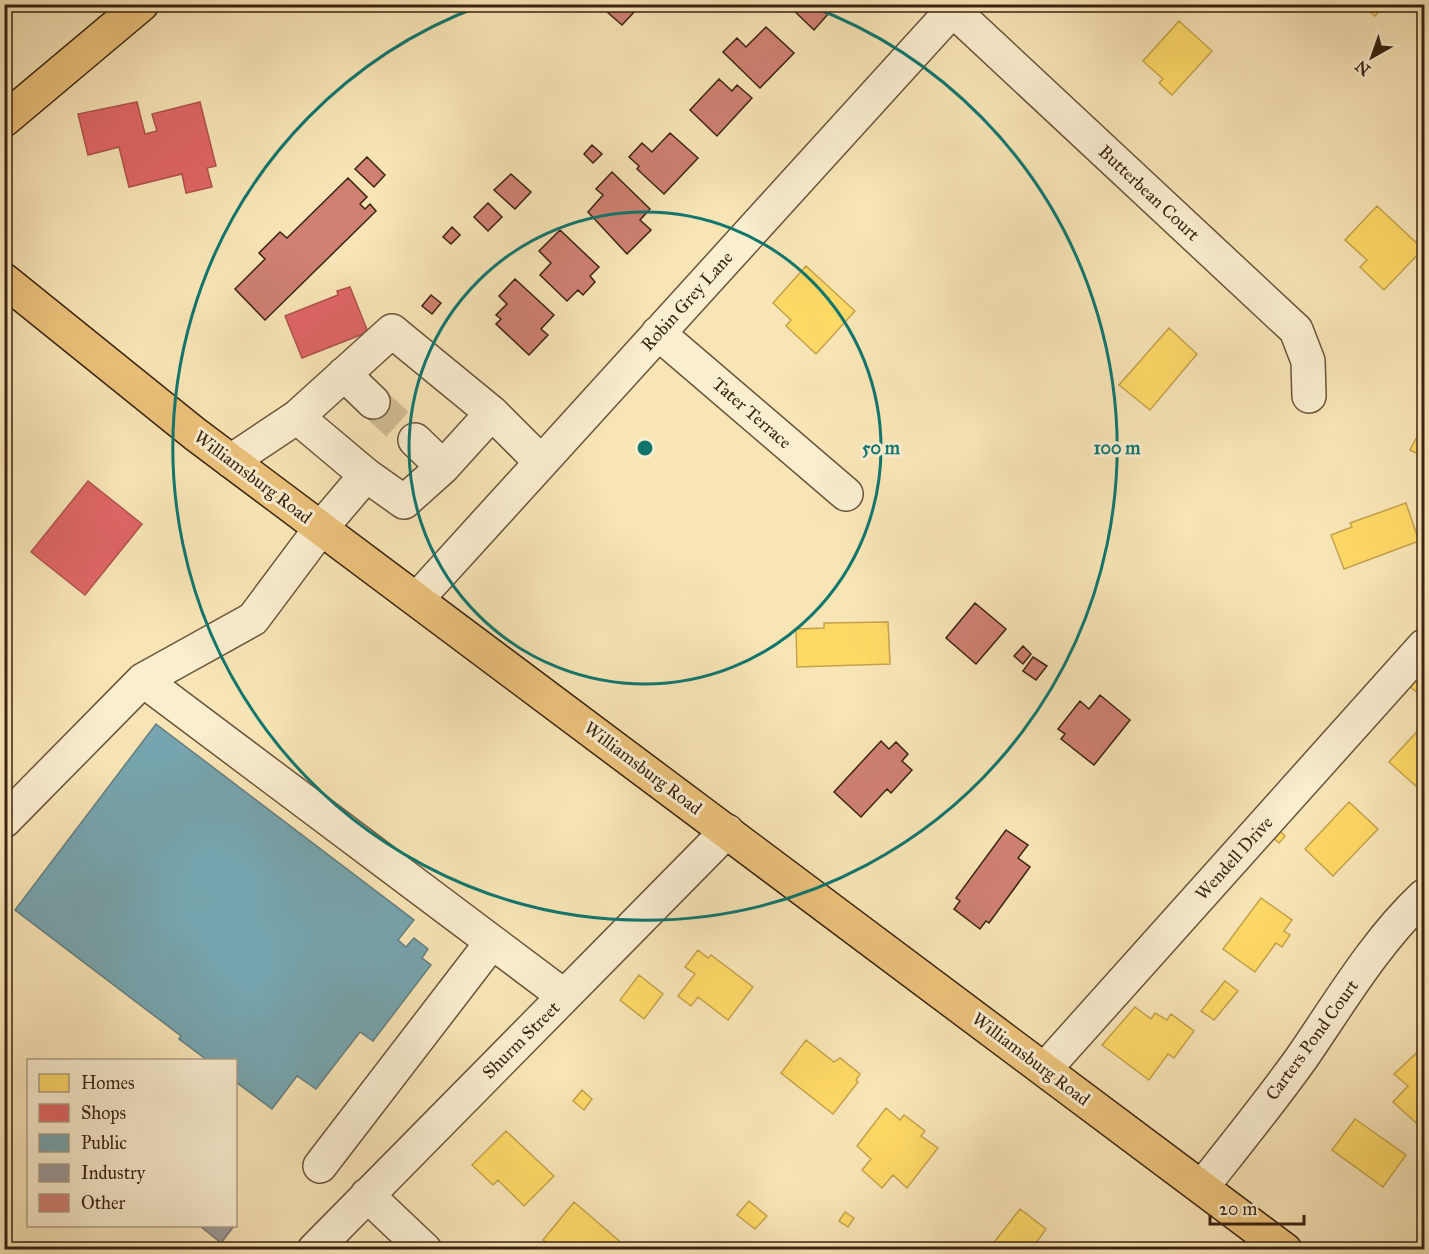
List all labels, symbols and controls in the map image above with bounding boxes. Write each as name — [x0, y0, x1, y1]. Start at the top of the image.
north arrow — [1342, 27, 1402, 87]
text: N — [1351, 56, 1374, 80]
street label: Butterbean Court — [1094, 141, 1205, 246]
street label: Robin Grey Lane — [636, 247, 738, 355]
street label: Tater Terrace — [708, 373, 796, 453]
street label: Williamsburg Road — [189, 426, 316, 529]
text: 50 m — [862, 437, 901, 459]
text: 100 m — [1094, 437, 1141, 459]
centre of rings — [635, 438, 655, 458]
street label: Williamsburg Road — [579, 717, 706, 820]
street label: Wendell Drive — [1191, 811, 1277, 905]
street label: Carters Pond Court — [1261, 975, 1363, 1105]
street label: Shurm Street — [478, 996, 565, 1083]
street label: Williamsburg Road — [967, 1008, 1094, 1111]
legend — [27, 1059, 237, 1227]
text: Homes — [81, 1072, 135, 1094]
text: Shops — [81, 1102, 126, 1124]
text: Public — [81, 1132, 127, 1154]
text: Industry — [81, 1162, 146, 1184]
scale bar — [1210, 1188, 1304, 1226]
text: Other — [81, 1192, 126, 1214]
text: 20 m — [1219, 1198, 1257, 1220]

